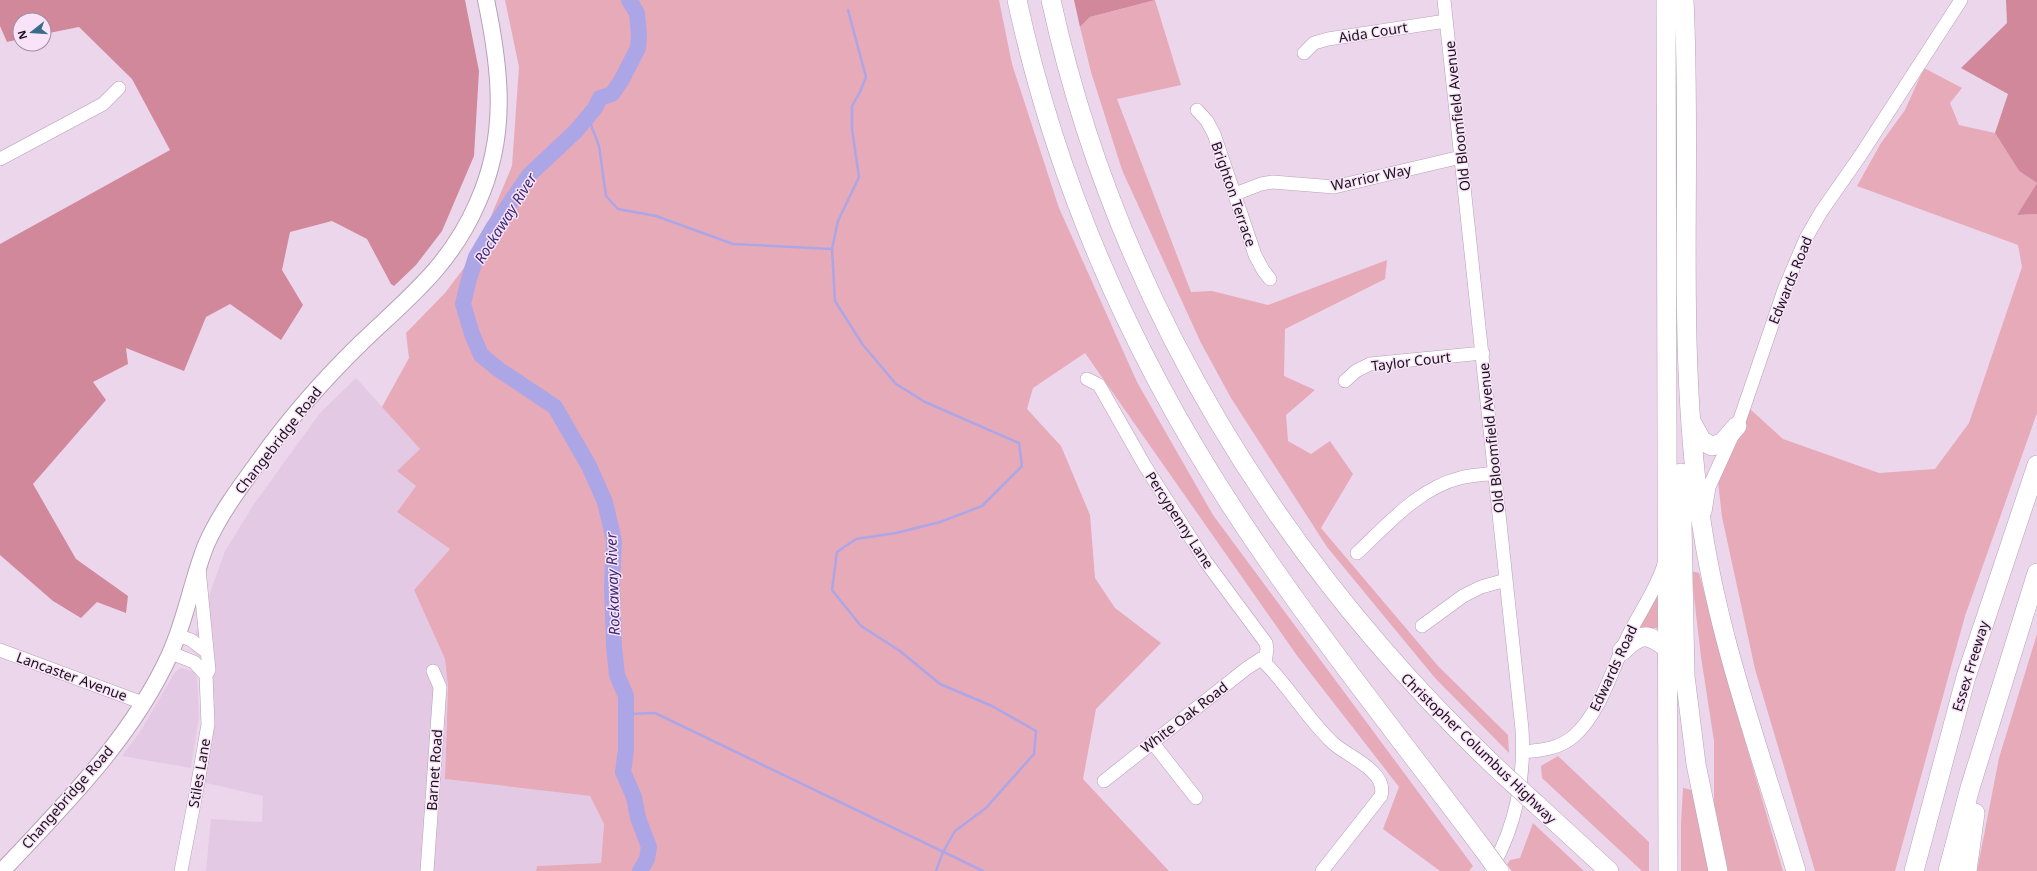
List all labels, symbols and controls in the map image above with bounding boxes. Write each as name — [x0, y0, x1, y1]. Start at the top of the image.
north arrow — [12, 12, 52, 52]
street label: Aida Court — [1337, 17, 1409, 47]
text: N — [13, 29, 30, 42]
street label: Old Bloomfield Avenue — [1440, 40, 1474, 192]
street label: Brighton Terrace — [1207, 139, 1261, 249]
street label: Warrior Way — [1329, 159, 1414, 195]
water label: Rockaway River — [469, 168, 541, 267]
street label: Edwards Road — [1764, 233, 1816, 327]
street label: Taylor Court — [1370, 347, 1452, 375]
street label: Old Bloomfield Avenue — [1474, 362, 1508, 514]
street label: Changebridge Road — [230, 383, 326, 497]
street label: Percypenny Lane — [1142, 468, 1219, 572]
water label: Rockaway River — [600, 531, 624, 636]
street label: Essex Freeway — [1947, 617, 1993, 714]
street label: Edwards Road — [1585, 622, 1641, 714]
street label: Lancaster Avenue — [14, 647, 130, 705]
street label: Christopher Columbus Highway — [1397, 668, 1561, 828]
street label: White Oak Road — [1137, 677, 1231, 757]
street label: Barnet Road — [422, 729, 446, 811]
street label: Stiles Lane — [184, 737, 214, 809]
street label: Changebridge Road — [17, 741, 117, 853]

